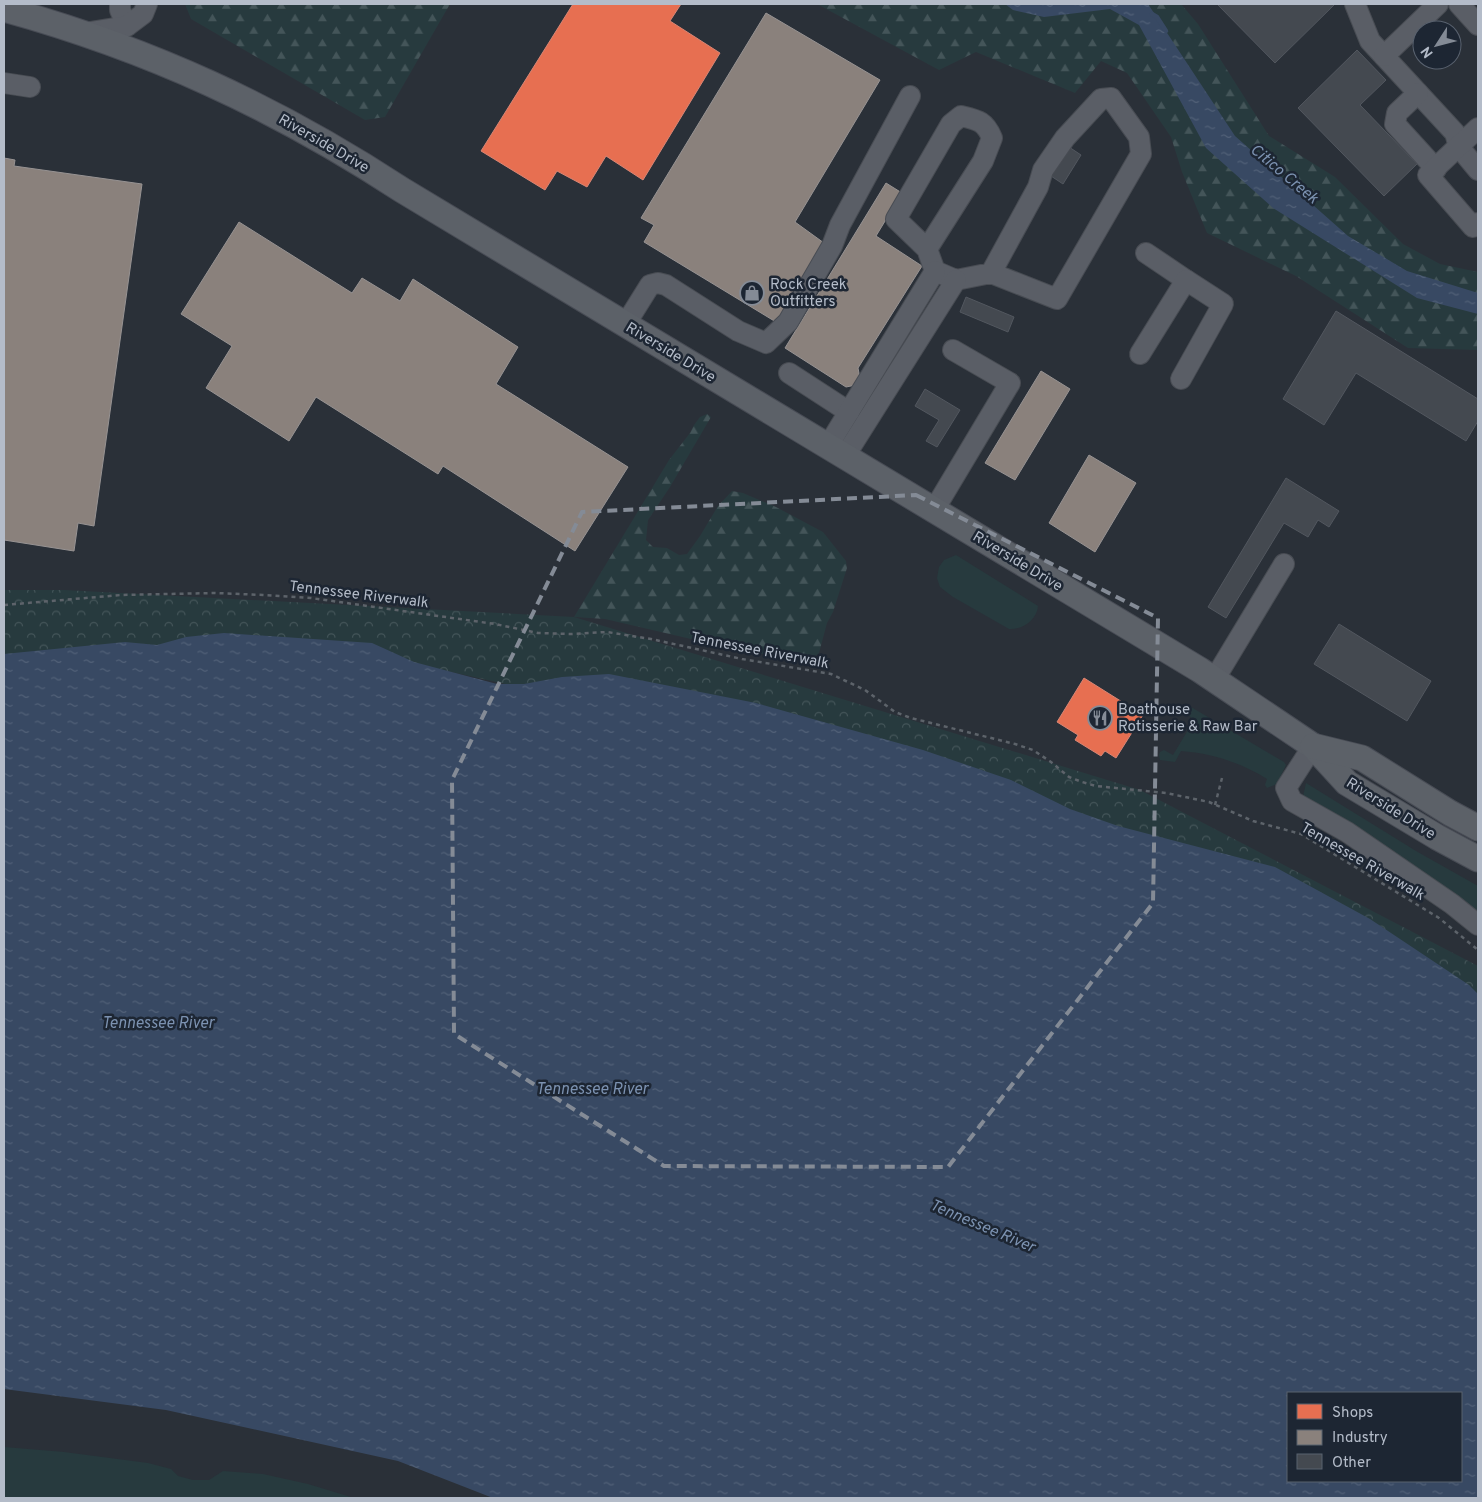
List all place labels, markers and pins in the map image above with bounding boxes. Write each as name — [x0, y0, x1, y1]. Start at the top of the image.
place label: Rock Creek Outfitters — [770, 276, 847, 312]
shop icon: Rock Creek Outfitters — [739, 280, 765, 306]
place label: Boathouse Rotisserie & Raw Bar — [1118, 701, 1258, 737]
restaurant icon: Boathouse Rotisserie & Raw Bar — [1087, 705, 1113, 731]

